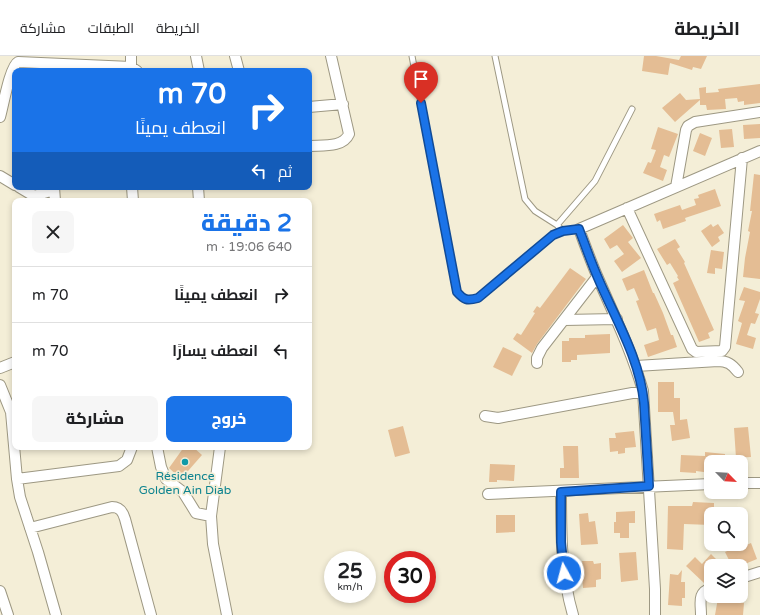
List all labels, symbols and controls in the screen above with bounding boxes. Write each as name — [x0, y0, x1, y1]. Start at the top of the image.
text: الخريطة — [674, 18, 740, 40]
text: مشاركة — [20, 20, 66, 37]
text: الطبقات — [88, 20, 134, 37]
text: الخريطة — [156, 20, 200, 37]
pin — [404, 62, 438, 103]
icon: arrive — [410, 68, 432, 90]
text: 70 m — [158, 77, 226, 111]
icon: right — [240, 84, 292, 136]
text: انعطف يمينًا — [135, 117, 226, 139]
icon: left — [248, 160, 270, 182]
text: ثم — [278, 163, 292, 181]
text: 2 دقيقة — [201, 209, 292, 238]
button: close — [32, 211, 74, 253]
text: 640 m · 19:06 — [206, 239, 292, 255]
icon: right — [270, 284, 292, 306]
text: 70 m — [32, 286, 69, 304]
text: انعطف يمينًا — [174, 286, 258, 304]
icon: left — [270, 340, 292, 362]
text: 70 m — [32, 342, 69, 360]
text: انعطف يسارًا — [172, 342, 258, 360]
button: مشاركة — [32, 396, 158, 442]
button: خروج — [166, 396, 292, 442]
north arrow — [704, 455, 748, 499]
map controls — [704, 455, 748, 603]
marker: Résidence Golden Ain Diab — [180, 457, 190, 467]
place label: Résidence Golden Ain Diab — [139, 469, 231, 497]
button: search — [704, 507, 748, 551]
speed limit sign: 30 — [384, 551, 436, 603]
position arrow — [543, 552, 585, 594]
button: layers — [704, 559, 748, 603]
text: 25 — [337, 560, 363, 584]
text: km/h — [337, 581, 363, 593]

